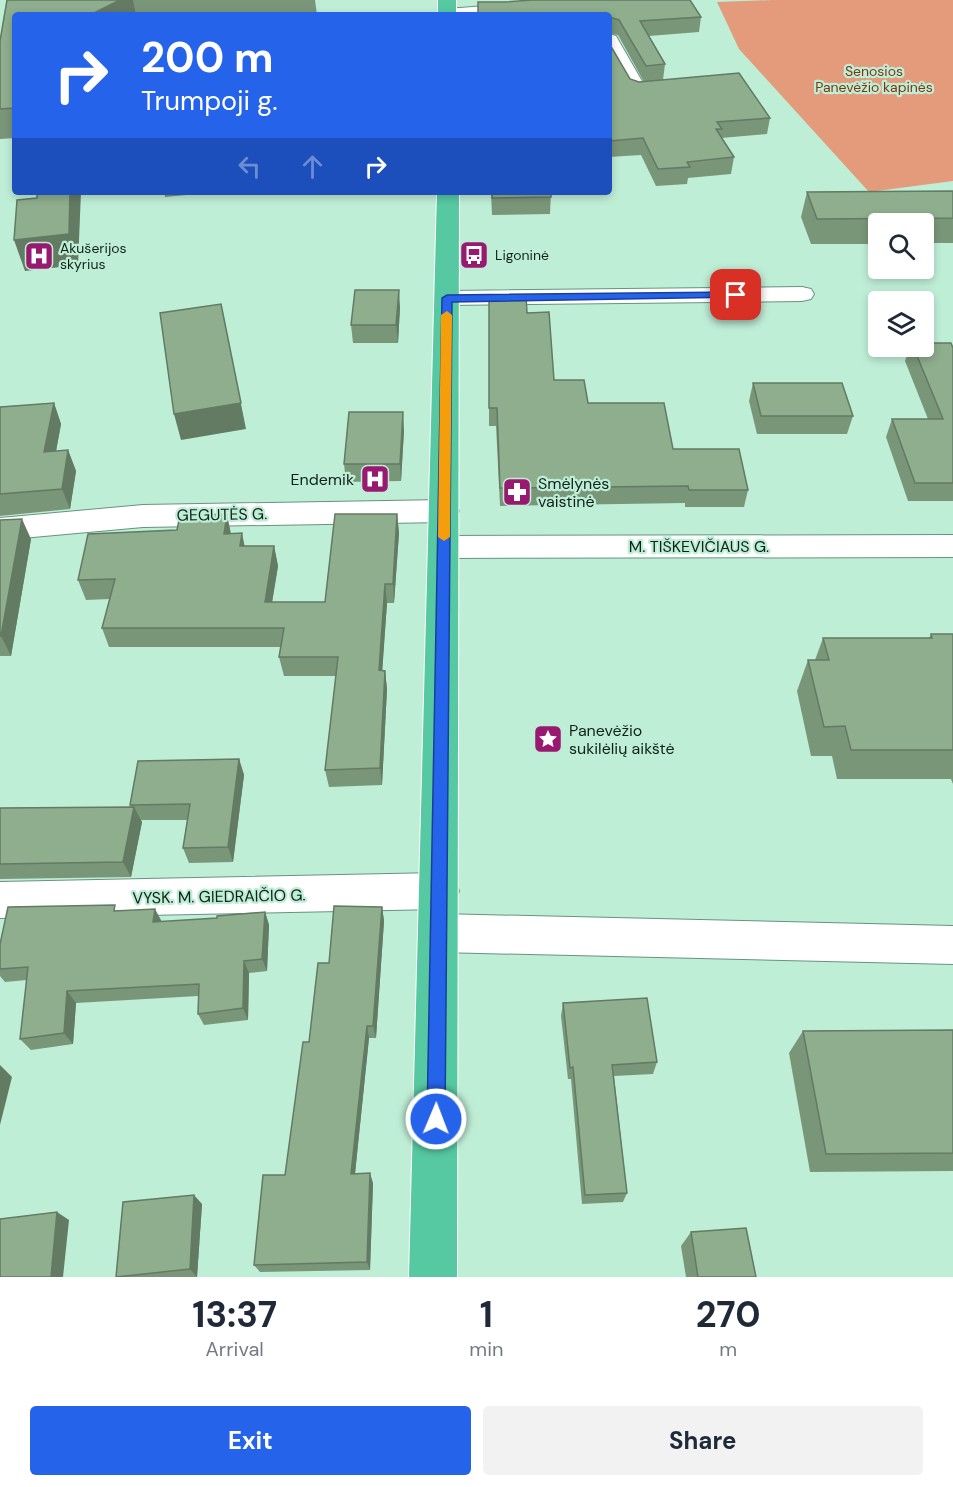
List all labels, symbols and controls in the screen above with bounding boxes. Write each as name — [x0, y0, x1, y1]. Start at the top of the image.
text: 200 m — [141, 30, 274, 85]
icon: right — [42, 36, 120, 114]
park label: Senosios Panevėžio kapinės — [815, 62, 933, 96]
text: Trumpoji g. — [141, 83, 278, 118]
icon: left — [233, 150, 266, 183]
icon: ahead — [296, 150, 329, 183]
icon: right — [359, 150, 392, 183]
map controls — [868, 213, 934, 357]
button: search — [868, 213, 934, 279]
place label: Akušerijos skyrius — [60, 239, 127, 273]
bus stop icon: Ligoninė — [458, 239, 490, 271]
hospital icon: Akušerijos skyrius — [23, 240, 55, 272]
place label: Ligoninė — [495, 246, 549, 264]
pin — [710, 269, 761, 320]
icon: arrive — [719, 278, 752, 311]
button: layers — [868, 291, 934, 357]
hospital icon: Endemik — [359, 463, 391, 495]
place label: Endemik — [290, 469, 354, 490]
place label: Smėlynės vaistinė — [538, 473, 609, 512]
pharmacy icon: Smėlynės vaistinė — [501, 476, 533, 508]
street label: GEGUTĖS G. — [177, 503, 267, 526]
street label: M. TIŠKEVIČIAUS G. — [629, 536, 769, 557]
place label: Panevėžio sukilėlių aikštė — [569, 720, 675, 759]
place icon: Panevėžio sukilėlių aikštė — [532, 723, 564, 755]
street label: VYSK. M. GIEDRAIČIO G. — [132, 884, 306, 909]
position arrow — [404, 1087, 468, 1151]
text: 13:37 — [192, 1291, 277, 1338]
text: 1 — [480, 1291, 493, 1338]
text: 270 — [696, 1291, 761, 1338]
text: Arrival — [206, 1336, 264, 1362]
text: min — [469, 1336, 503, 1362]
text: m — [719, 1336, 737, 1362]
button: Exit — [30, 1406, 471, 1475]
button: Share — [483, 1406, 923, 1475]

